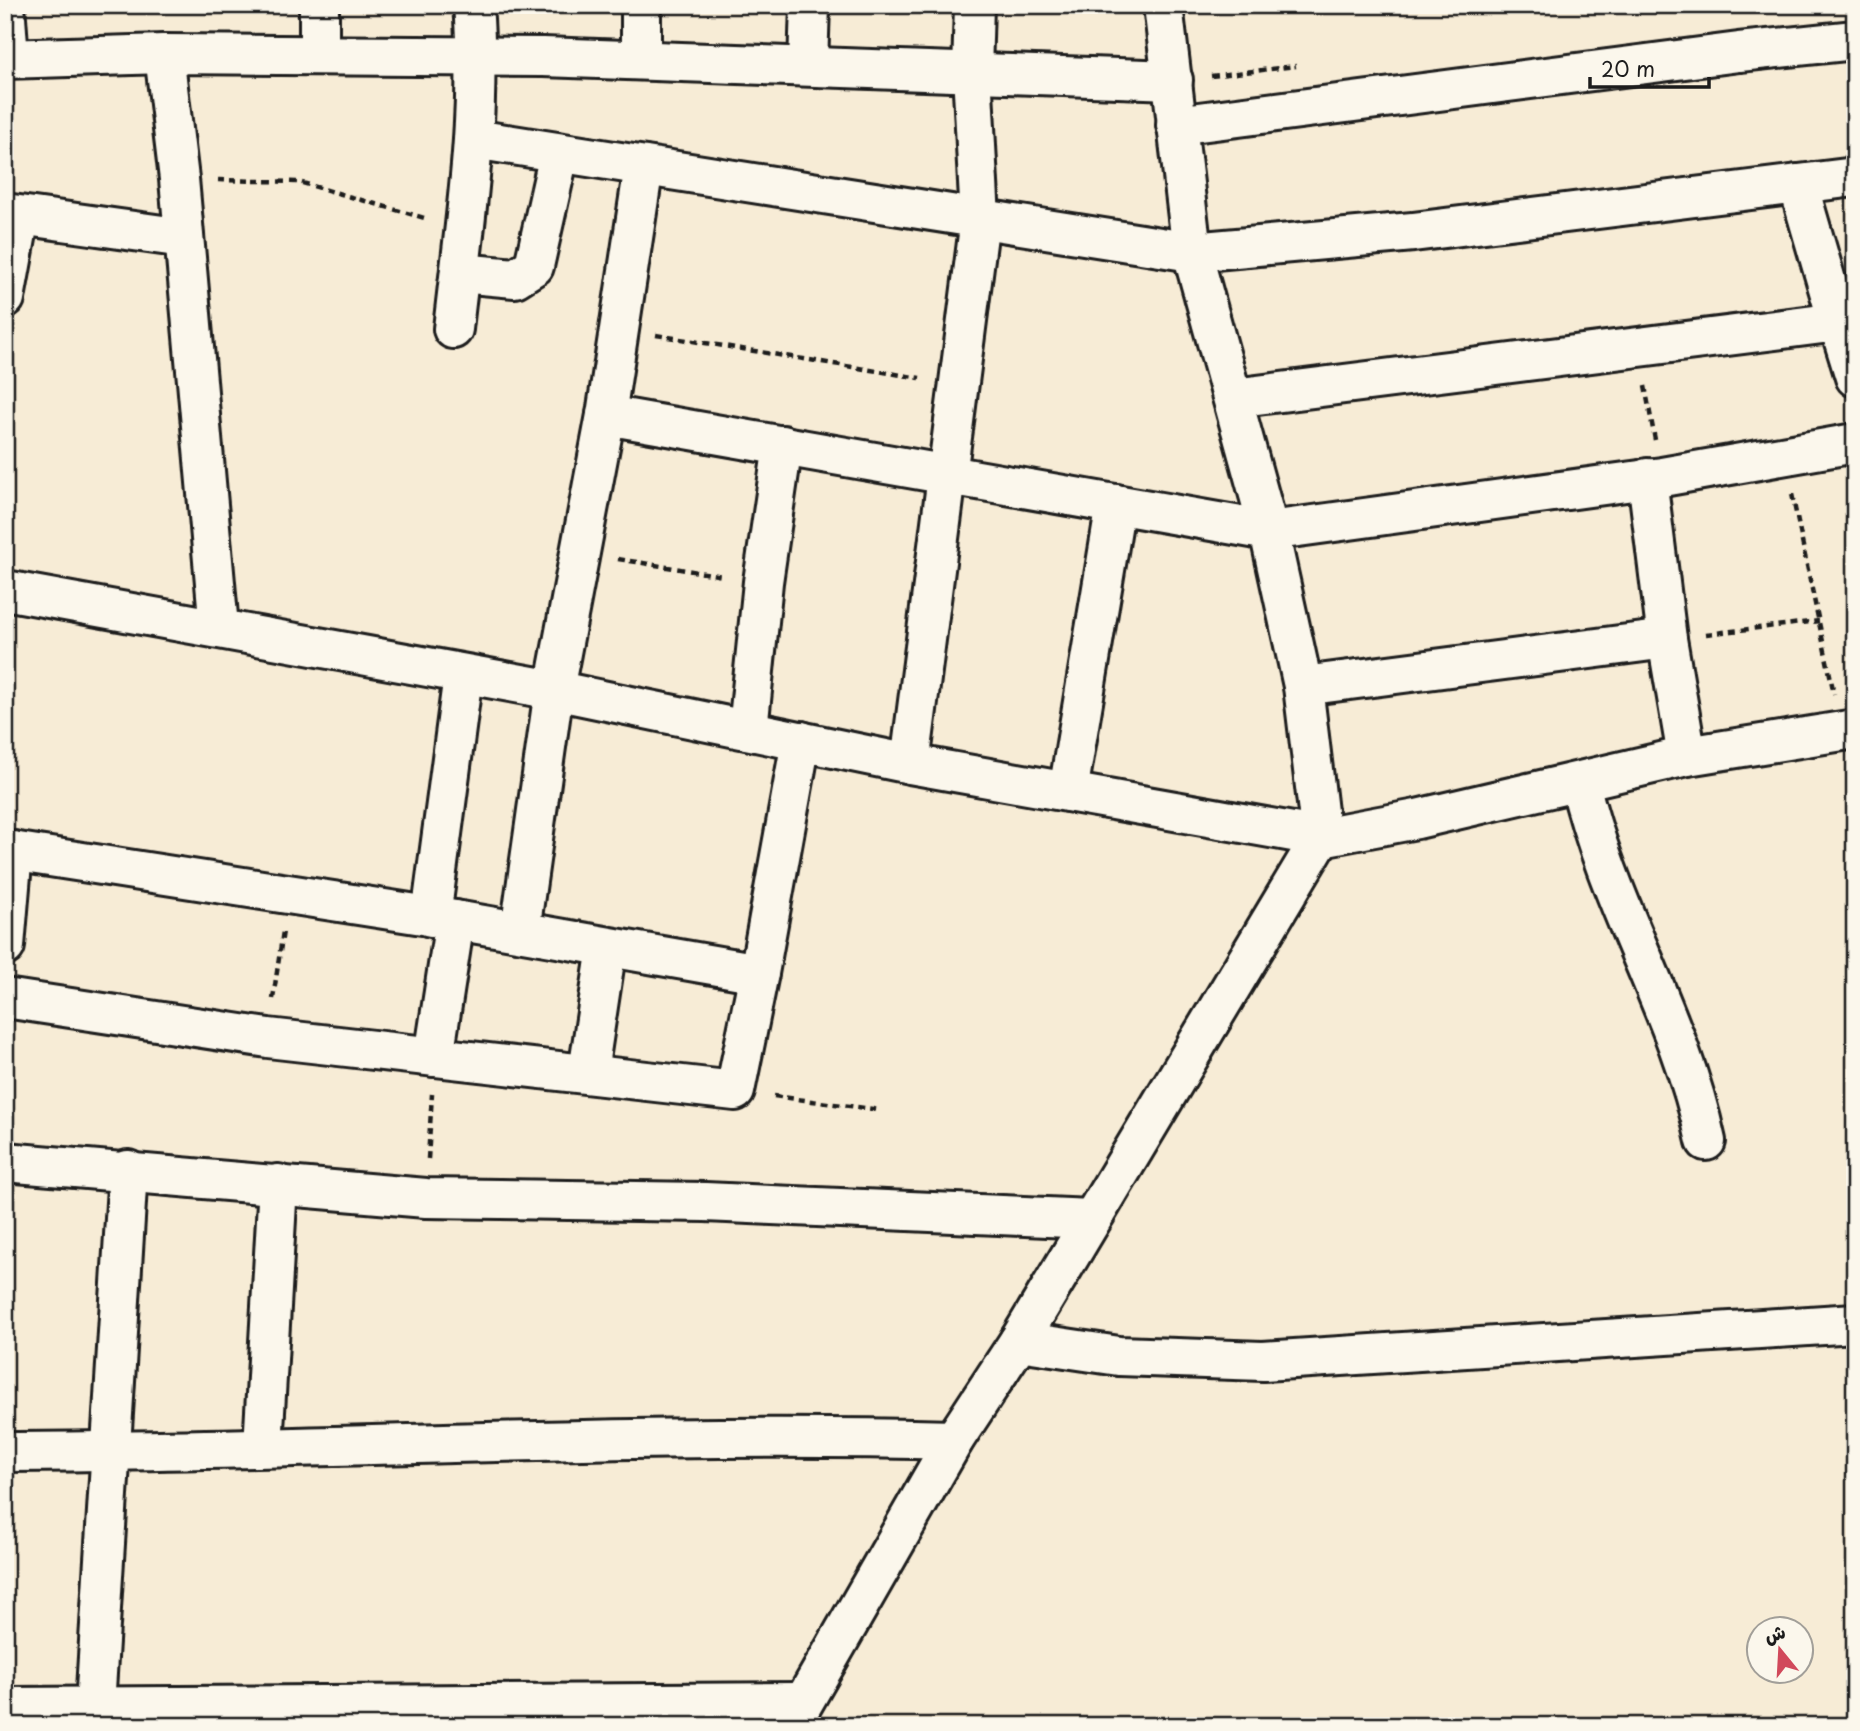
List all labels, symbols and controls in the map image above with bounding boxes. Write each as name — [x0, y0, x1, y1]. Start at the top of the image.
scale bar — [1590, 46, 1710, 90]
text: 20 m — [1601, 52, 1655, 84]
north arrow — [1744, 1616, 1814, 1686]
text: ش — [1760, 1616, 1789, 1649]

